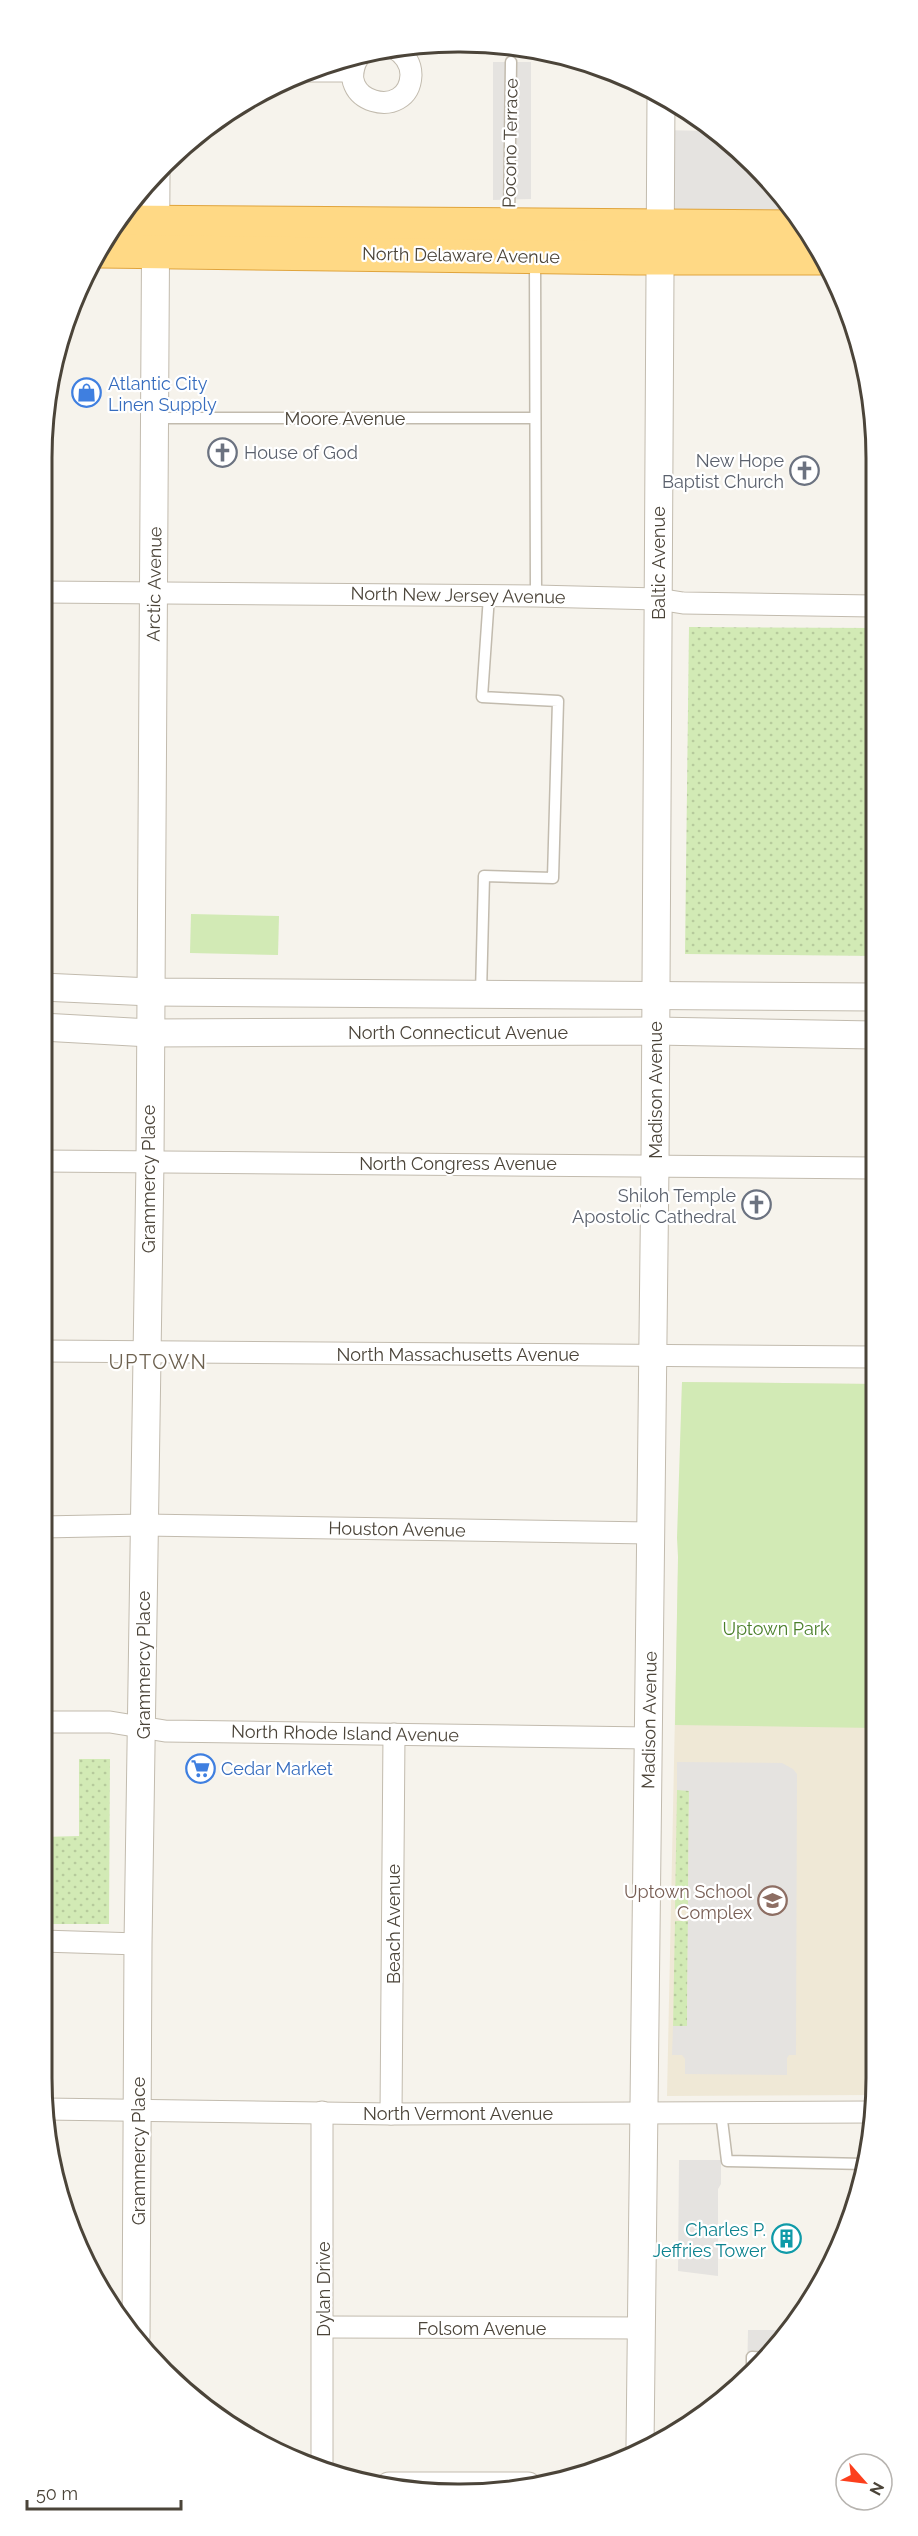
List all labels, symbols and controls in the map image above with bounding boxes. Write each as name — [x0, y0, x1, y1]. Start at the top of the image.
street label: Pocono Terrace — [498, 77, 522, 208]
street label: North Delaware Avenue — [362, 243, 560, 267]
place label: Atlantic City Linen Supply — [108, 373, 217, 415]
shop icon: Atlantic City Linen Supply — [71, 377, 103, 409]
street label: Moore Avenue — [285, 408, 406, 429]
church icon: House of God — [207, 436, 239, 468]
place label: House of God — [244, 442, 358, 463]
place label: New Hope Baptist Church — [662, 450, 784, 492]
church icon: New Hope Baptist Church — [789, 454, 821, 486]
street label: Baltic Avenue — [648, 506, 669, 620]
street label: Arctic Avenue — [142, 526, 166, 642]
street label: North New Jersey Avenue — [350, 583, 566, 607]
street label: Madison Avenue — [645, 1021, 666, 1159]
street label: North Connecticut Avenue — [348, 1022, 568, 1043]
street label: Grammercy Place — [138, 1104, 159, 1253]
street label: North Congress Avenue — [359, 1153, 557, 1174]
place label: Shiloh Temple Apostolic Cathedral — [572, 1185, 736, 1227]
church icon: Shiloh Temple Apostolic Cathedral — [741, 1189, 773, 1221]
street label: North Massachusetts Avenue — [337, 1344, 580, 1365]
district label: UPTOWN — [108, 1350, 208, 1374]
street label: Houston Avenue — [328, 1517, 466, 1541]
street label: Grammercy Place — [133, 1590, 154, 1739]
park label: Uptown Park — [722, 1618, 830, 1639]
street label: Madison Avenue — [637, 1651, 661, 1789]
street label: North Rhode Island Avenue — [231, 1721, 459, 1745]
supermarket icon: Cedar Market — [184, 1752, 216, 1784]
place label: Cedar Market — [221, 1758, 333, 1779]
street label: Beach Avenue — [383, 1864, 404, 1984]
place label: Uptown School Complex — [624, 1881, 752, 1923]
school or university icon: Uptown School Complex — [757, 1885, 789, 1917]
street label: Grammercy Place — [128, 2076, 149, 2225]
street label: North Vermont Avenue — [363, 2103, 553, 2124]
place label: Charles P. Jeffries Tower — [652, 2219, 767, 2261]
building icon: Charles P. Jeffries Tower — [771, 2223, 803, 2255]
street label: Dylan Drive — [313, 2241, 334, 2337]
street label: Folsom Avenue — [418, 2318, 547, 2339]
north arrow — [834, 2452, 894, 2512]
scale bar — [27, 2473, 182, 2511]
text: N — [866, 2479, 888, 2499]
text: 50 m — [36, 2483, 78, 2504]

